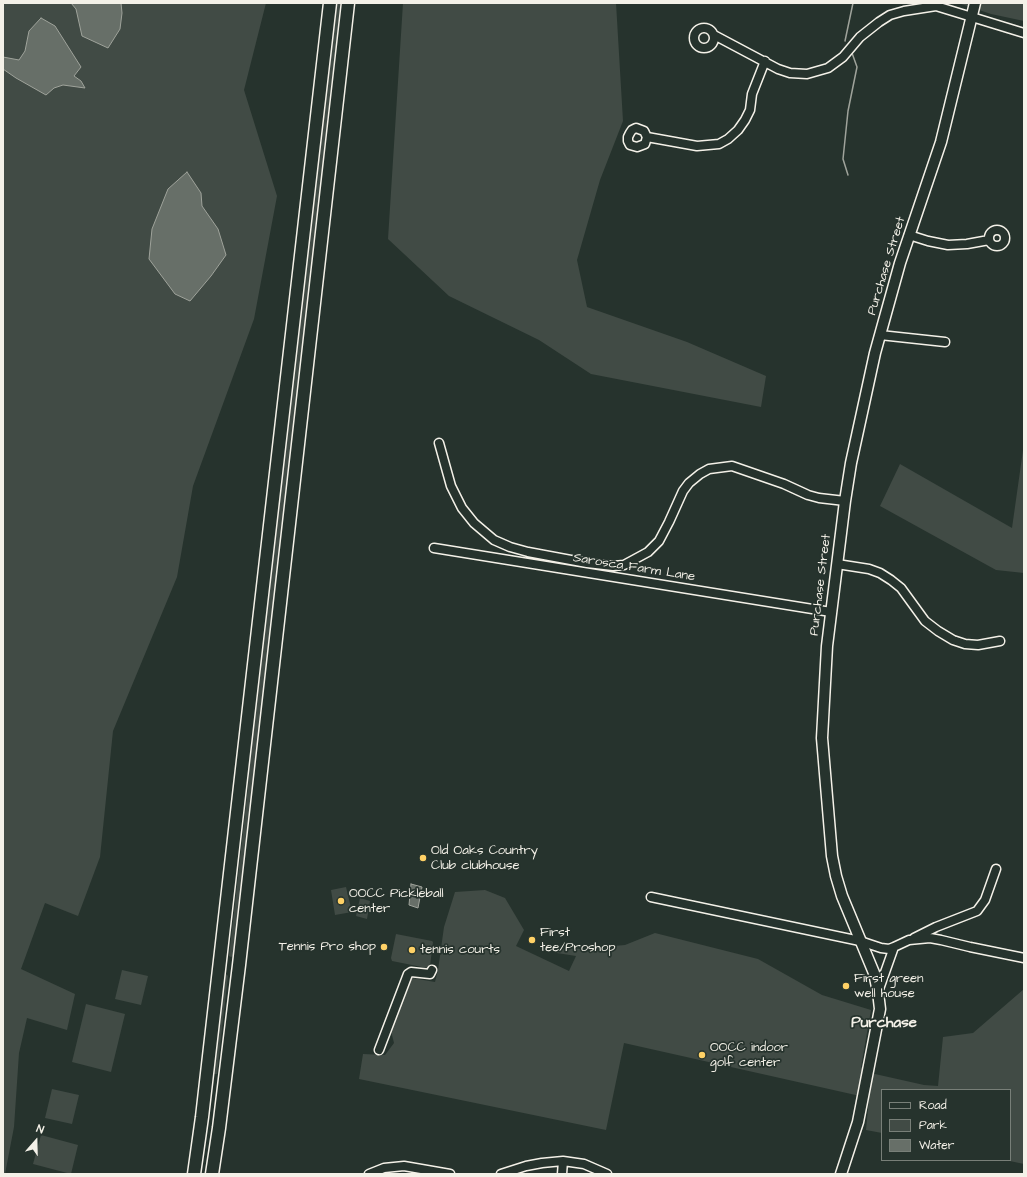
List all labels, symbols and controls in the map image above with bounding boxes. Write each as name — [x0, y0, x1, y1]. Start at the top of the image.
street label: Purchase Street — [865, 215, 909, 317]
street label: Purchase Street — [807, 533, 835, 637]
street label: Sarosca Farm Lane — [572, 551, 696, 585]
place label: Old Oaks Country Club clubhouse — [431, 843, 538, 874]
marker: Old Oaks Country Club clubhouse — [418, 853, 428, 863]
place label: OOCC Pickleball center — [349, 886, 444, 917]
marker: OOCC Pickleball center — [336, 896, 346, 906]
place label: First tee/Proshop — [540, 925, 616, 956]
marker: First tee/Proshop — [527, 935, 537, 945]
place label: Tennis Pro shop — [279, 939, 376, 955]
marker: Tennis Pro shop — [379, 942, 389, 952]
place label: tennis courts — [420, 942, 500, 958]
marker: tennis courts — [407, 945, 417, 955]
place label: First green well house — [854, 971, 924, 1002]
marker: First green well house — [841, 981, 851, 991]
district label: Purchase — [851, 1015, 917, 1033]
place label: OOCC indoor golf center — [710, 1040, 788, 1071]
marker: OOCC indoor golf center — [697, 1050, 707, 1060]
legend — [881, 1089, 1011, 1161]
text: Road — [919, 1097, 947, 1114]
text: Park — [919, 1117, 947, 1134]
north arrow — [16, 1121, 56, 1161]
text: N — [34, 1121, 46, 1137]
text: Water — [919, 1137, 954, 1154]

